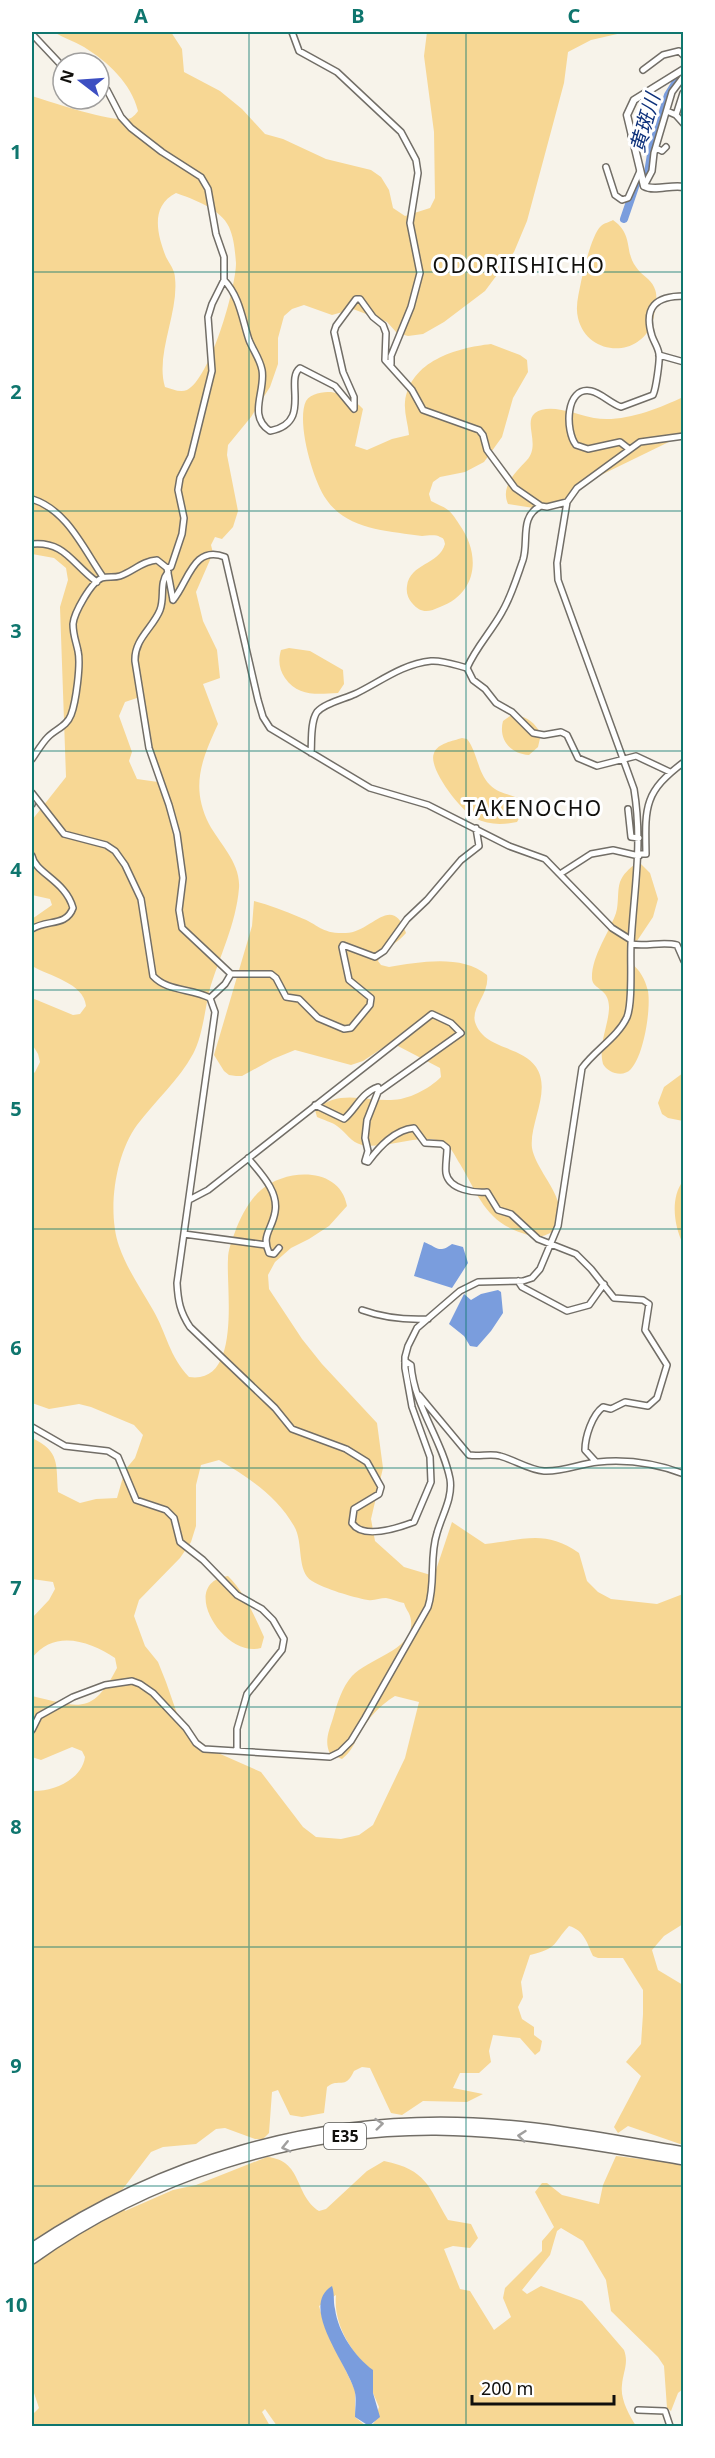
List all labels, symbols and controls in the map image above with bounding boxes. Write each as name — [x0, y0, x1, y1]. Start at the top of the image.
text: A — [134, 2, 148, 29]
text: B — [351, 2, 365, 29]
text: C — [568, 2, 581, 29]
north arrow — [51, 51, 111, 111]
text: N — [54, 67, 79, 86]
water label: 黄斑川 — [623, 88, 666, 155]
text: 1 — [10, 138, 22, 165]
district label: ODORIISHICHO — [433, 251, 605, 279]
text: 2 — [10, 378, 22, 405]
text: 3 — [10, 617, 22, 644]
district label: TAKENOCHO — [463, 794, 603, 822]
text: 4 — [10, 856, 22, 883]
text: 5 — [10, 1095, 22, 1122]
text: 6 — [10, 1334, 22, 1361]
text: 7 — [10, 1574, 22, 1601]
text: 8 — [10, 1813, 22, 1840]
text: 9 — [10, 2052, 22, 2079]
one-way arrow — [375, 2118, 384, 2131]
road number: E35 — [324, 2123, 366, 2149]
one-way arrow — [517, 2130, 526, 2143]
one-way arrow — [281, 2140, 291, 2153]
text: 10 — [5, 2291, 27, 2318]
scale bar — [472, 2368, 614, 2406]
text: 200 m — [481, 2376, 533, 2400]

